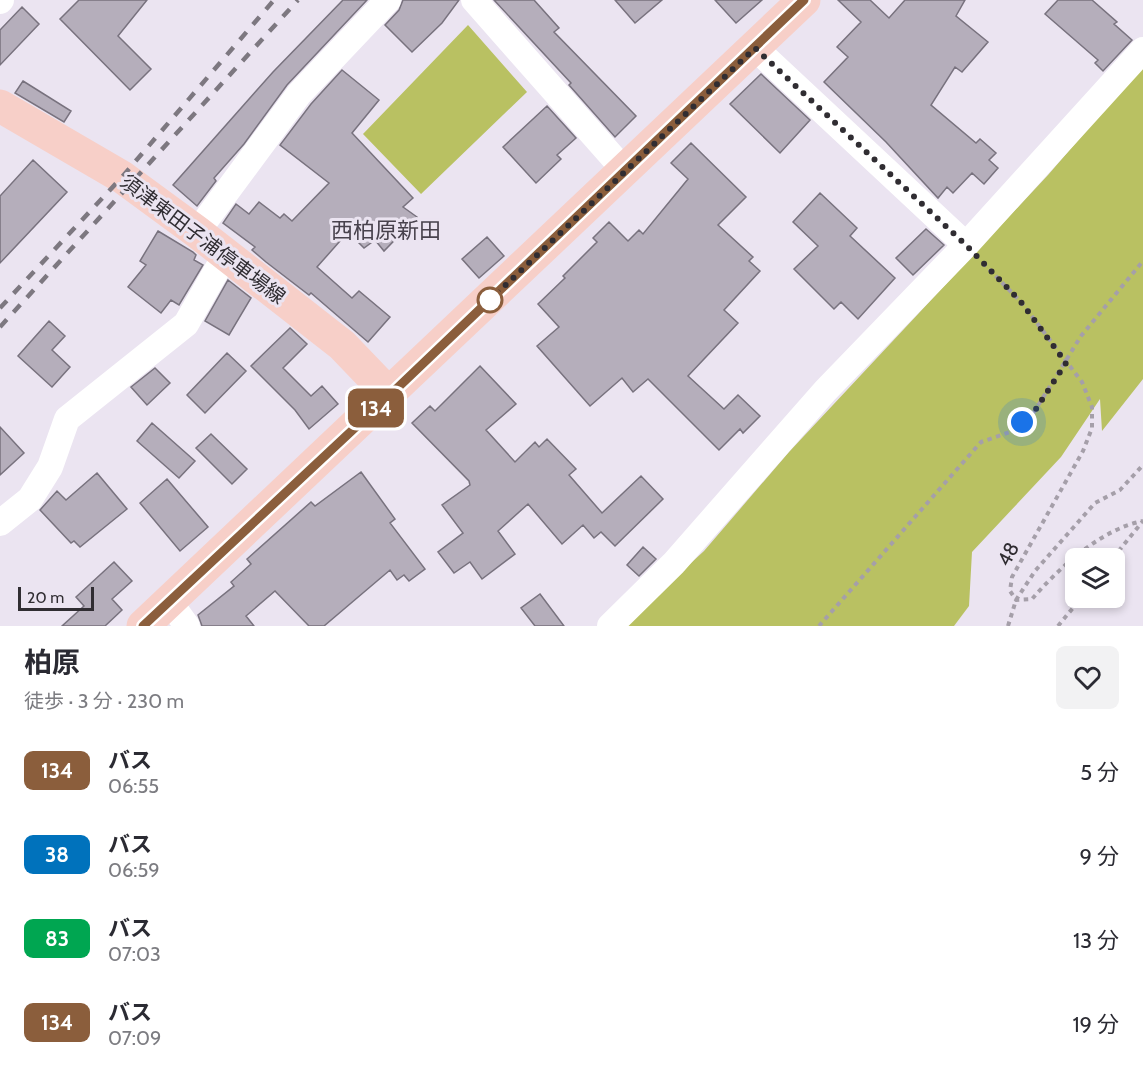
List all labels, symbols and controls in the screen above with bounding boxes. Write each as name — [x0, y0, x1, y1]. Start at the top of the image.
street label: 須津東田子浦停車場線 — [116, 169, 290, 309]
district label: 西柏原新田 — [331, 217, 441, 244]
unlabelled marker — [477, 287, 503, 313]
line badge: 134 — [342, 388, 410, 428]
text: 134 — [360, 396, 392, 421]
your location — [1007, 407, 1037, 437]
street label: 48 — [992, 538, 1024, 570]
map controls — [1065, 548, 1125, 608]
button: layers — [1065, 548, 1125, 608]
scale bar — [18, 584, 94, 612]
text: 20 m — [27, 588, 64, 607]
text: 柏原 — [24, 645, 80, 679]
button: heart — [1056, 646, 1119, 709]
text: 徒歩 · 3 分 · 230 m — [24, 689, 184, 713]
text: バス — [108, 747, 152, 774]
text: 134 — [41, 758, 73, 783]
text: 5 分 — [1080, 759, 1119, 786]
text: 06:55 — [108, 774, 159, 798]
text: バス — [108, 831, 152, 858]
text: 38 — [45, 842, 69, 867]
text: 9 分 — [1080, 843, 1119, 870]
text: 06:59 — [108, 858, 160, 882]
text: バス — [108, 915, 152, 942]
text: 83 — [45, 926, 69, 951]
text: 13 分 — [1073, 927, 1119, 954]
text: 07:03 — [108, 942, 161, 966]
text: バス — [108, 999, 152, 1026]
text: 134 — [41, 1010, 73, 1035]
text: 19 分 — [1072, 1011, 1119, 1038]
text: 07:09 — [108, 1026, 161, 1050]

